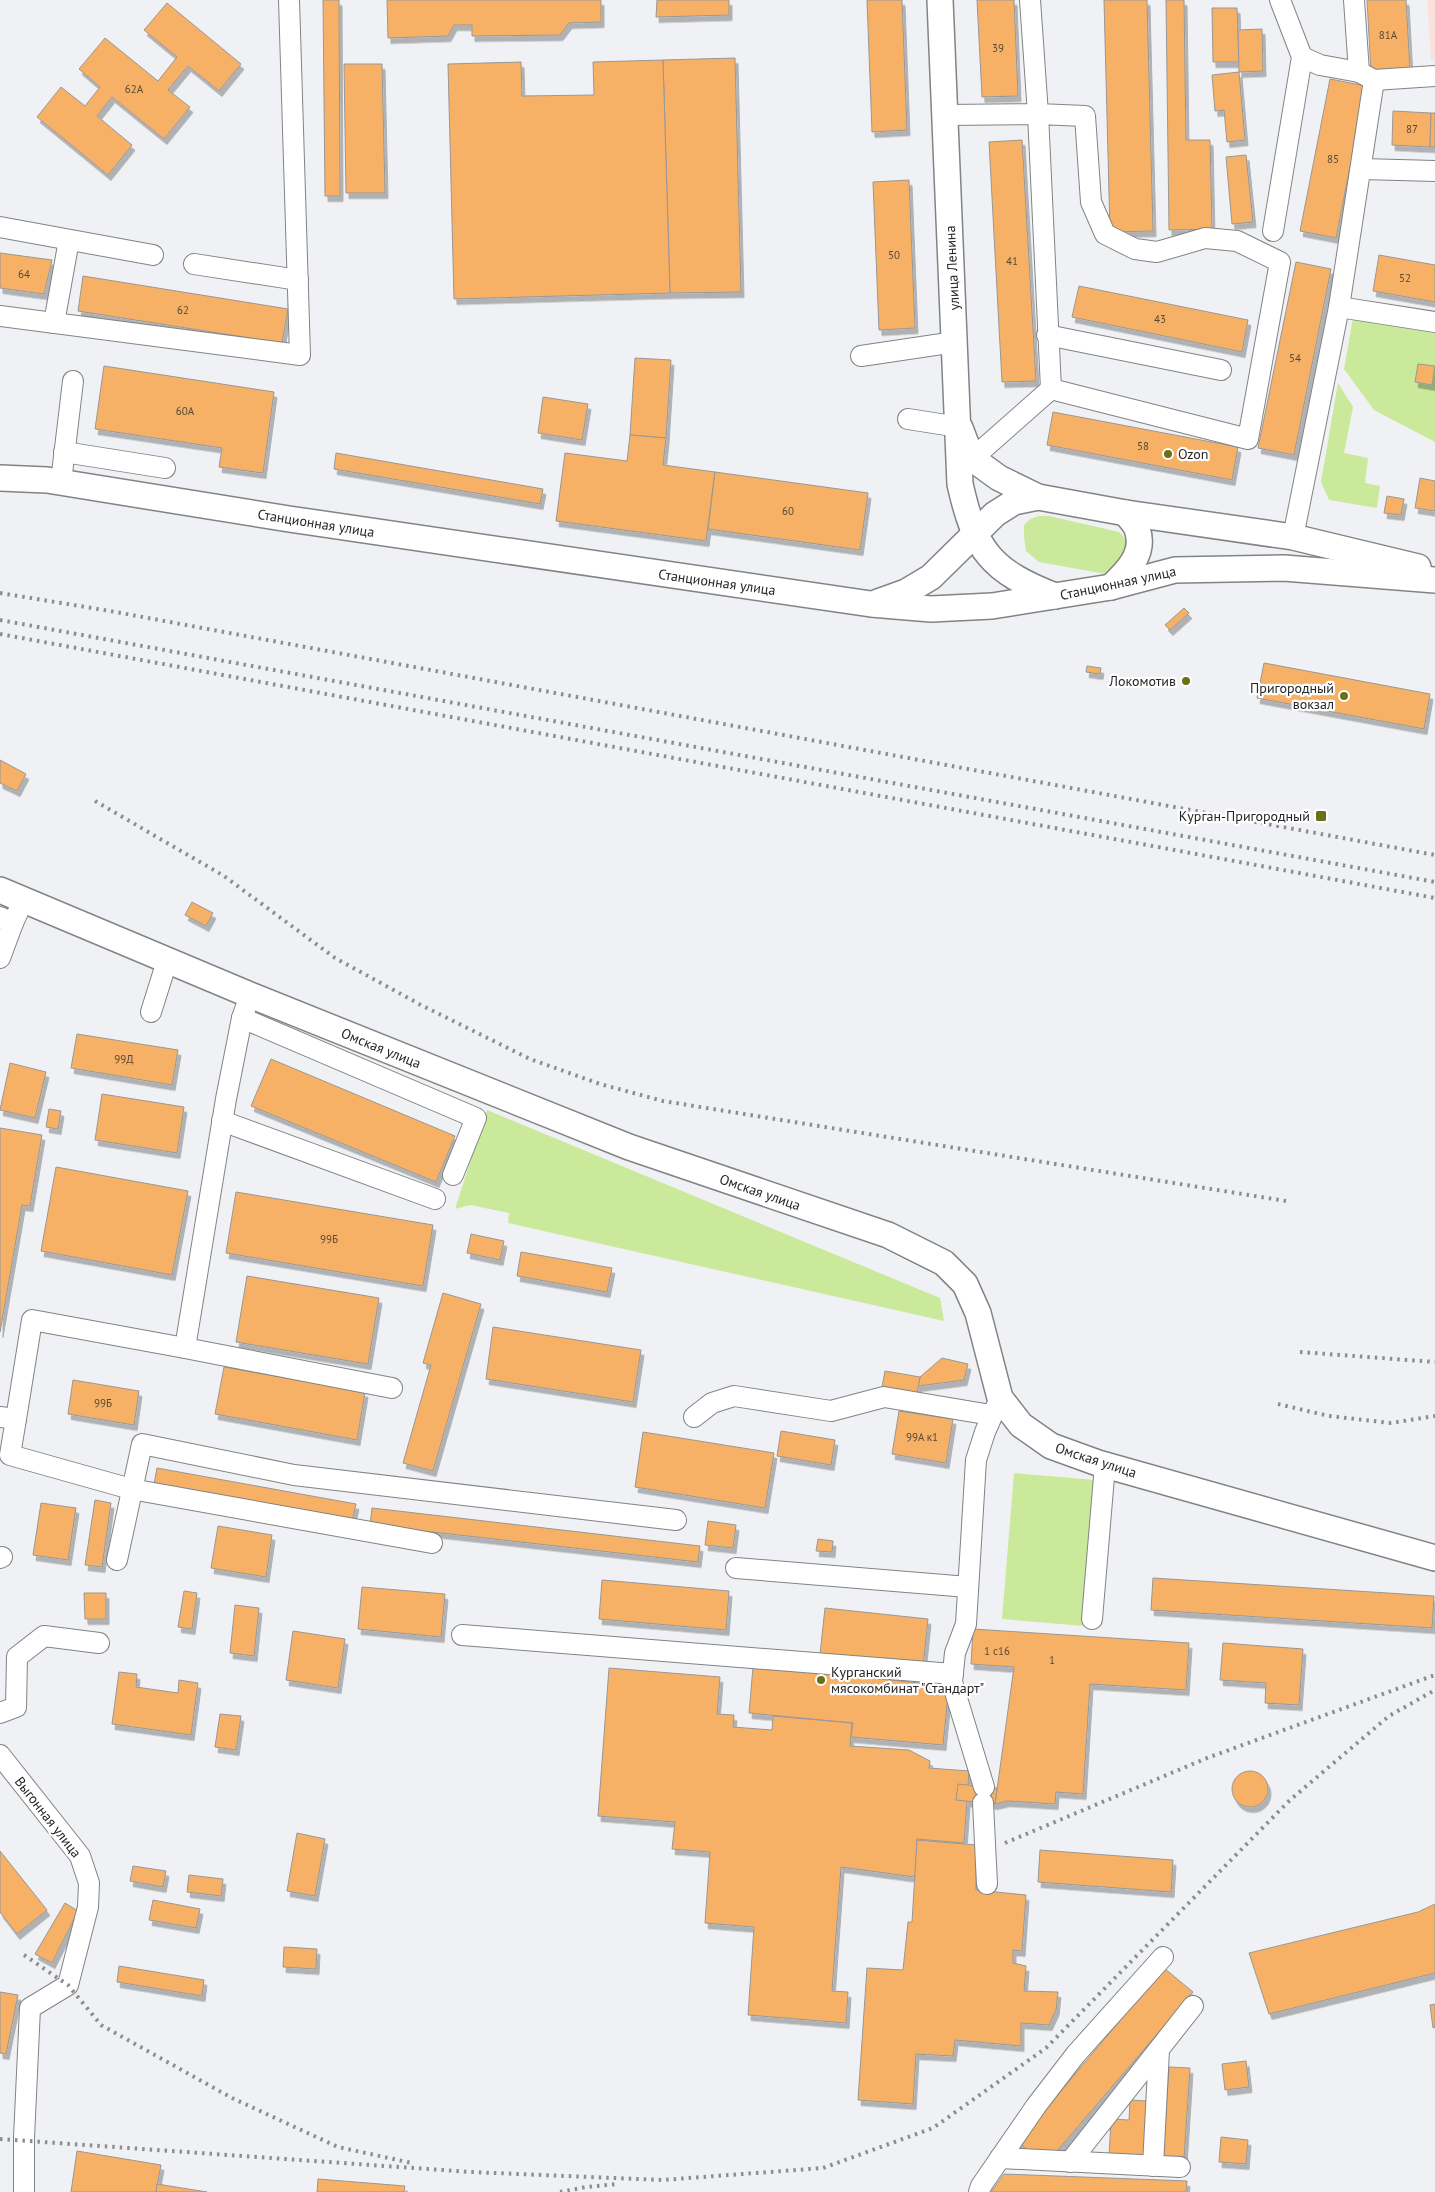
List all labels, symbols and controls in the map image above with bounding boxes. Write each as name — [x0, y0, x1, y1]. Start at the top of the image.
house number: 81А — [1379, 28, 1398, 42]
house number: 39 — [992, 41, 1004, 55]
house number: 62А — [125, 82, 144, 96]
house number: 87 — [1406, 122, 1418, 136]
house number: 85 — [1327, 152, 1339, 166]
street label: улица Ленина — [941, 225, 963, 311]
house number: 50 — [888, 248, 900, 262]
house number: 41 — [1006, 254, 1018, 268]
house number: 64 — [18, 267, 30, 281]
house number: 52 — [1399, 271, 1411, 285]
house number: 62 — [177, 303, 189, 317]
house number: 43 — [1154, 312, 1166, 326]
house number: 54 — [1289, 351, 1301, 365]
house number: 60А — [176, 404, 195, 418]
house number: 58 — [1137, 439, 1149, 453]
place label: Ozon — [1178, 445, 1208, 463]
marker: Ozon — [1162, 448, 1174, 460]
house number: 60 — [782, 504, 794, 518]
street label: Станционная улица — [256, 505, 376, 541]
street label: Станционная улица — [1058, 562, 1178, 604]
street label: Станционная улица — [657, 565, 777, 599]
place label: Локомотив — [1108, 672, 1176, 690]
marker: Локомотив — [1180, 675, 1192, 687]
place label: Пригородный вокзал — [1250, 679, 1334, 713]
marker: Пригородный вокзал — [1338, 690, 1350, 702]
place label: Курган-Пригородный — [1179, 807, 1310, 825]
marker: Курган-Пригородный — [1314, 809, 1328, 823]
street label: Омская улица — [338, 1024, 424, 1072]
house number: 99Д — [114, 1052, 134, 1066]
street label: Омская улица — [717, 1170, 803, 1214]
house number: 99Б — [320, 1232, 338, 1246]
house number: 99Б — [94, 1396, 112, 1410]
house number: 99А к1 — [906, 1430, 938, 1444]
street label: Омская улица — [1053, 1438, 1139, 1482]
house number: 1 с16 — [984, 1644, 1010, 1658]
house number: 1 — [1049, 1653, 1055, 1667]
place label: Курганский мясокомбинат "Стандарт" — [831, 1663, 984, 1697]
marker: Курганский мясокомбинат "Стандарт" — [815, 1674, 827, 1686]
street label: Выгонная улица — [11, 1773, 85, 1861]

